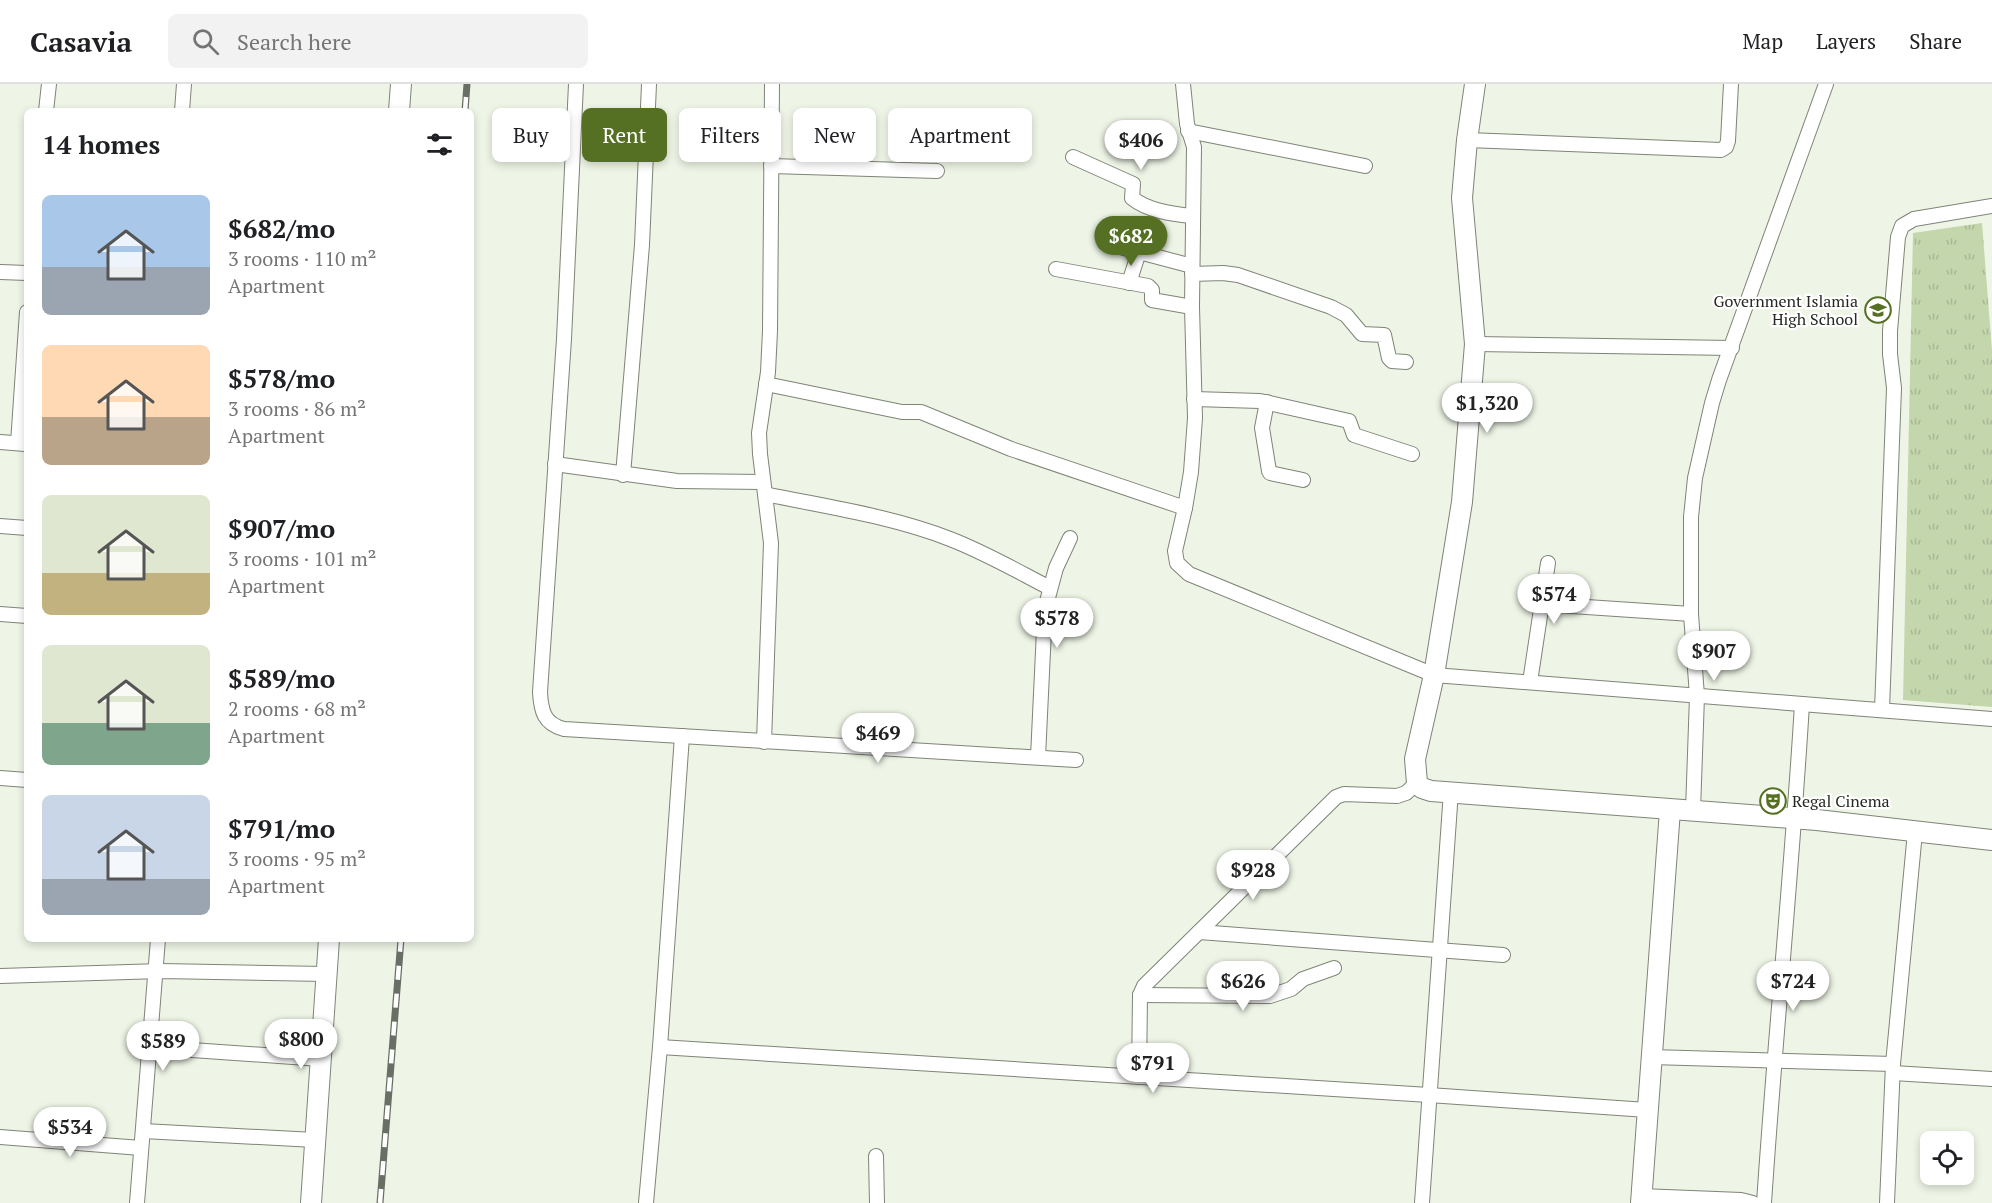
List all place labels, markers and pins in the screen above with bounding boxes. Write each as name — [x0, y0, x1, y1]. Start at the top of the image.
pin: $406 — [1105, 120, 1177, 171]
pin: $682 — [1095, 216, 1167, 267]
place label: Government Islamia High School — [1714, 290, 1858, 330]
school or university icon: Government Islamia High School — [1863, 295, 1893, 325]
pin: $1,320 — [1438, 383, 1536, 434]
pin: $574 — [1518, 574, 1590, 625]
pin: $578 — [1021, 598, 1093, 649]
pin: $907 — [1678, 631, 1750, 682]
pin: $469 — [842, 713, 914, 764]
theatre icon: Regal Cinema — [1758, 786, 1788, 816]
place label: Regal Cinema — [1792, 790, 1890, 812]
pin: $928 — [1217, 850, 1289, 901]
pin: $626 — [1207, 961, 1279, 1012]
pin: $724 — [1757, 961, 1829, 1012]
pin: $800 — [265, 1019, 337, 1070]
pin: $589 — [127, 1021, 199, 1072]
pin: $791 — [1117, 1043, 1189, 1094]
pin: $534 — [34, 1107, 106, 1158]

